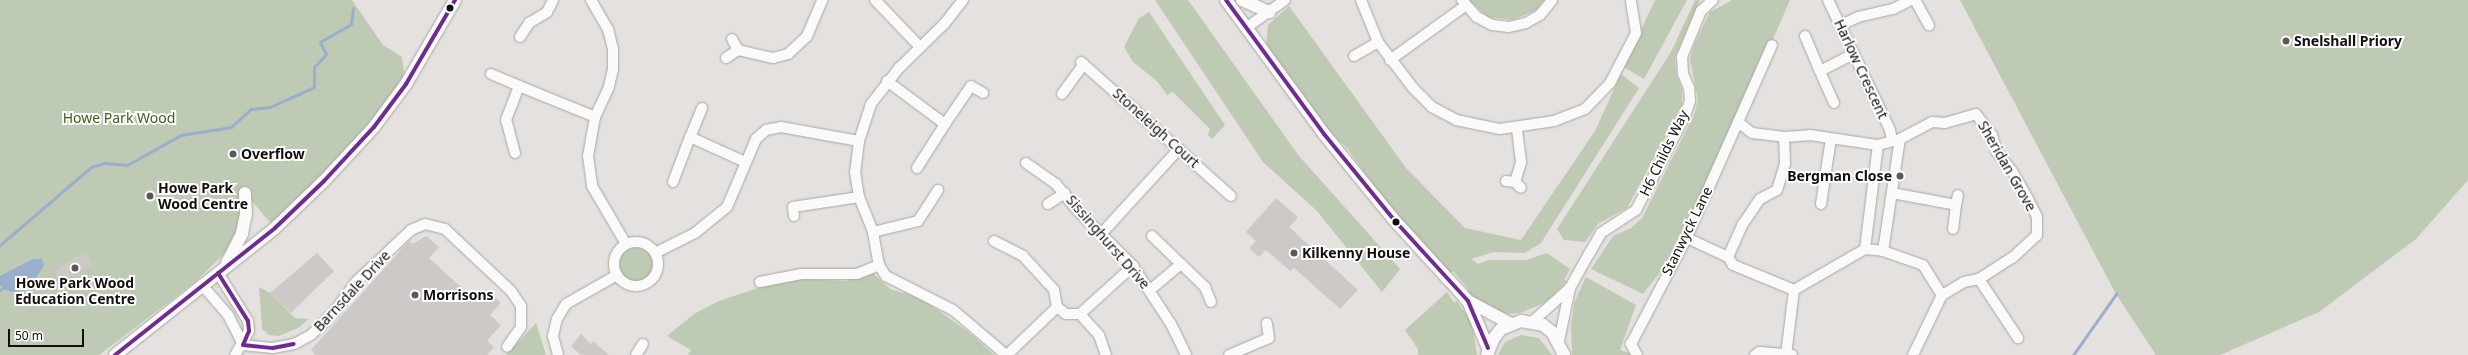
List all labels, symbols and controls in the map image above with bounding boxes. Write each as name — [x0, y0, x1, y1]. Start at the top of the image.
unlabelled marker — [445, 3, 455, 13]
street label: Harlow Crescent — [1831, 17, 1891, 121]
place label: Snelshall Priory — [2294, 33, 2402, 49]
marker: Snelshall Priory — [2281, 36, 2291, 46]
street label: Stoneleigh Court — [1109, 85, 1203, 171]
street label: H6 Childs Way — [1636, 107, 1692, 199]
park label: Howe Park Wood — [63, 110, 175, 126]
street label: Sheridan Grove — [1974, 118, 2040, 214]
place label: Overflow — [241, 146, 305, 162]
marker: Overflow — [228, 149, 238, 159]
place label: Bergman Close — [1787, 168, 1892, 184]
marker: Bergman Close — [1895, 171, 1905, 181]
place label: Howe Park Wood Centre — [158, 180, 248, 212]
street label: Stanwyck Lane — [1658, 184, 1716, 278]
marker: Howe Park Wood Centre — [145, 191, 155, 201]
street label: Sissinghurst Drive — [1063, 192, 1153, 292]
unlabelled marker — [1391, 217, 1401, 227]
place label: Kilkenny House — [1302, 245, 1410, 261]
street label: Barnsdale Drive — [310, 247, 394, 335]
marker: Kilkenny House — [1289, 248, 1299, 258]
marker: Howe Park Wood Education Centre — [70, 263, 80, 273]
place label: Howe Park Wood Education Centre — [15, 275, 135, 308]
place label: Morrisons — [423, 287, 494, 303]
marker: Morrisons — [410, 290, 420, 300]
scale bar — [10, 321, 86, 347]
text: 50 m — [15, 327, 43, 344]

